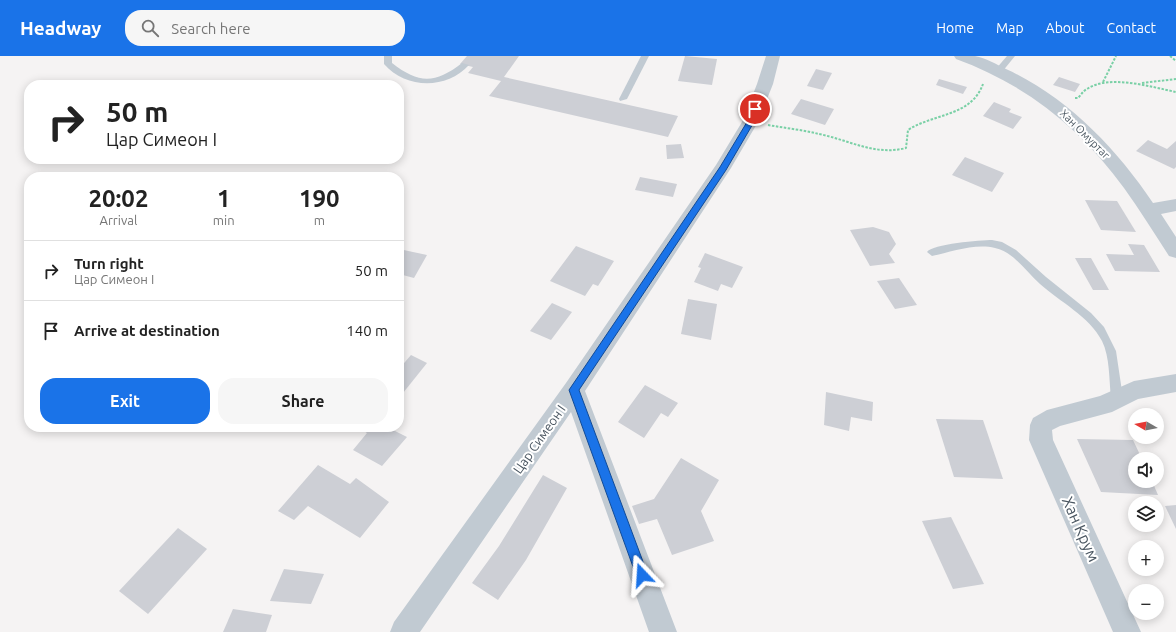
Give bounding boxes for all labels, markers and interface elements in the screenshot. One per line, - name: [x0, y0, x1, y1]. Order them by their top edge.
- search box: [125, 10, 405, 46]
- text: Headway: [20, 17, 101, 39]
- icon: search: [139, 17, 161, 39]
- text: Search here: [171, 20, 251, 37]
- text: Home: [936, 20, 974, 36]
- text: Map: [996, 20, 1024, 36]
- text: About: [1046, 20, 1085, 36]
- text: Contact: [1107, 20, 1156, 36]
- pin: [738, 92, 772, 126]
- icon: right: [40, 96, 92, 148]
- text: 50 m: [106, 96, 168, 127]
- icon: arrive: [744, 98, 766, 120]
- street label: Хан Омуртаг: [1058, 107, 1112, 161]
- text: Цар Симеон I: [106, 129, 217, 149]
- text: 20:02: [88, 185, 148, 212]
- text: 1: [217, 185, 230, 212]
- text: 190: [299, 185, 340, 212]
- text: Arrival: [99, 213, 137, 227]
- text: min: [213, 213, 235, 227]
- text: m: [314, 213, 325, 227]
- text: Turn right: [74, 255, 144, 272]
- icon: right: [40, 260, 62, 282]
- text: 50 m: [355, 262, 388, 279]
- text: Цар Симеон I: [74, 272, 154, 286]
- icon: arrive: [40, 320, 62, 342]
- text: Arrive at destination: [74, 322, 220, 339]
- text: 140 m: [346, 322, 388, 339]
- button: Exit: [40, 378, 210, 424]
- button: Share: [218, 378, 388, 424]
- street label: Цар Симеон I: [510, 402, 568, 476]
- north arrow: [1128, 408, 1164, 444]
- map controls: [1128, 408, 1164, 620]
- button: sound: [1128, 452, 1164, 488]
- street label: Хан Крум: [1059, 494, 1103, 564]
- button: layers: [1128, 496, 1164, 532]
- button: +: [1128, 540, 1164, 576]
- position arrow: [621, 554, 663, 596]
- button: −: [1128, 584, 1164, 620]

